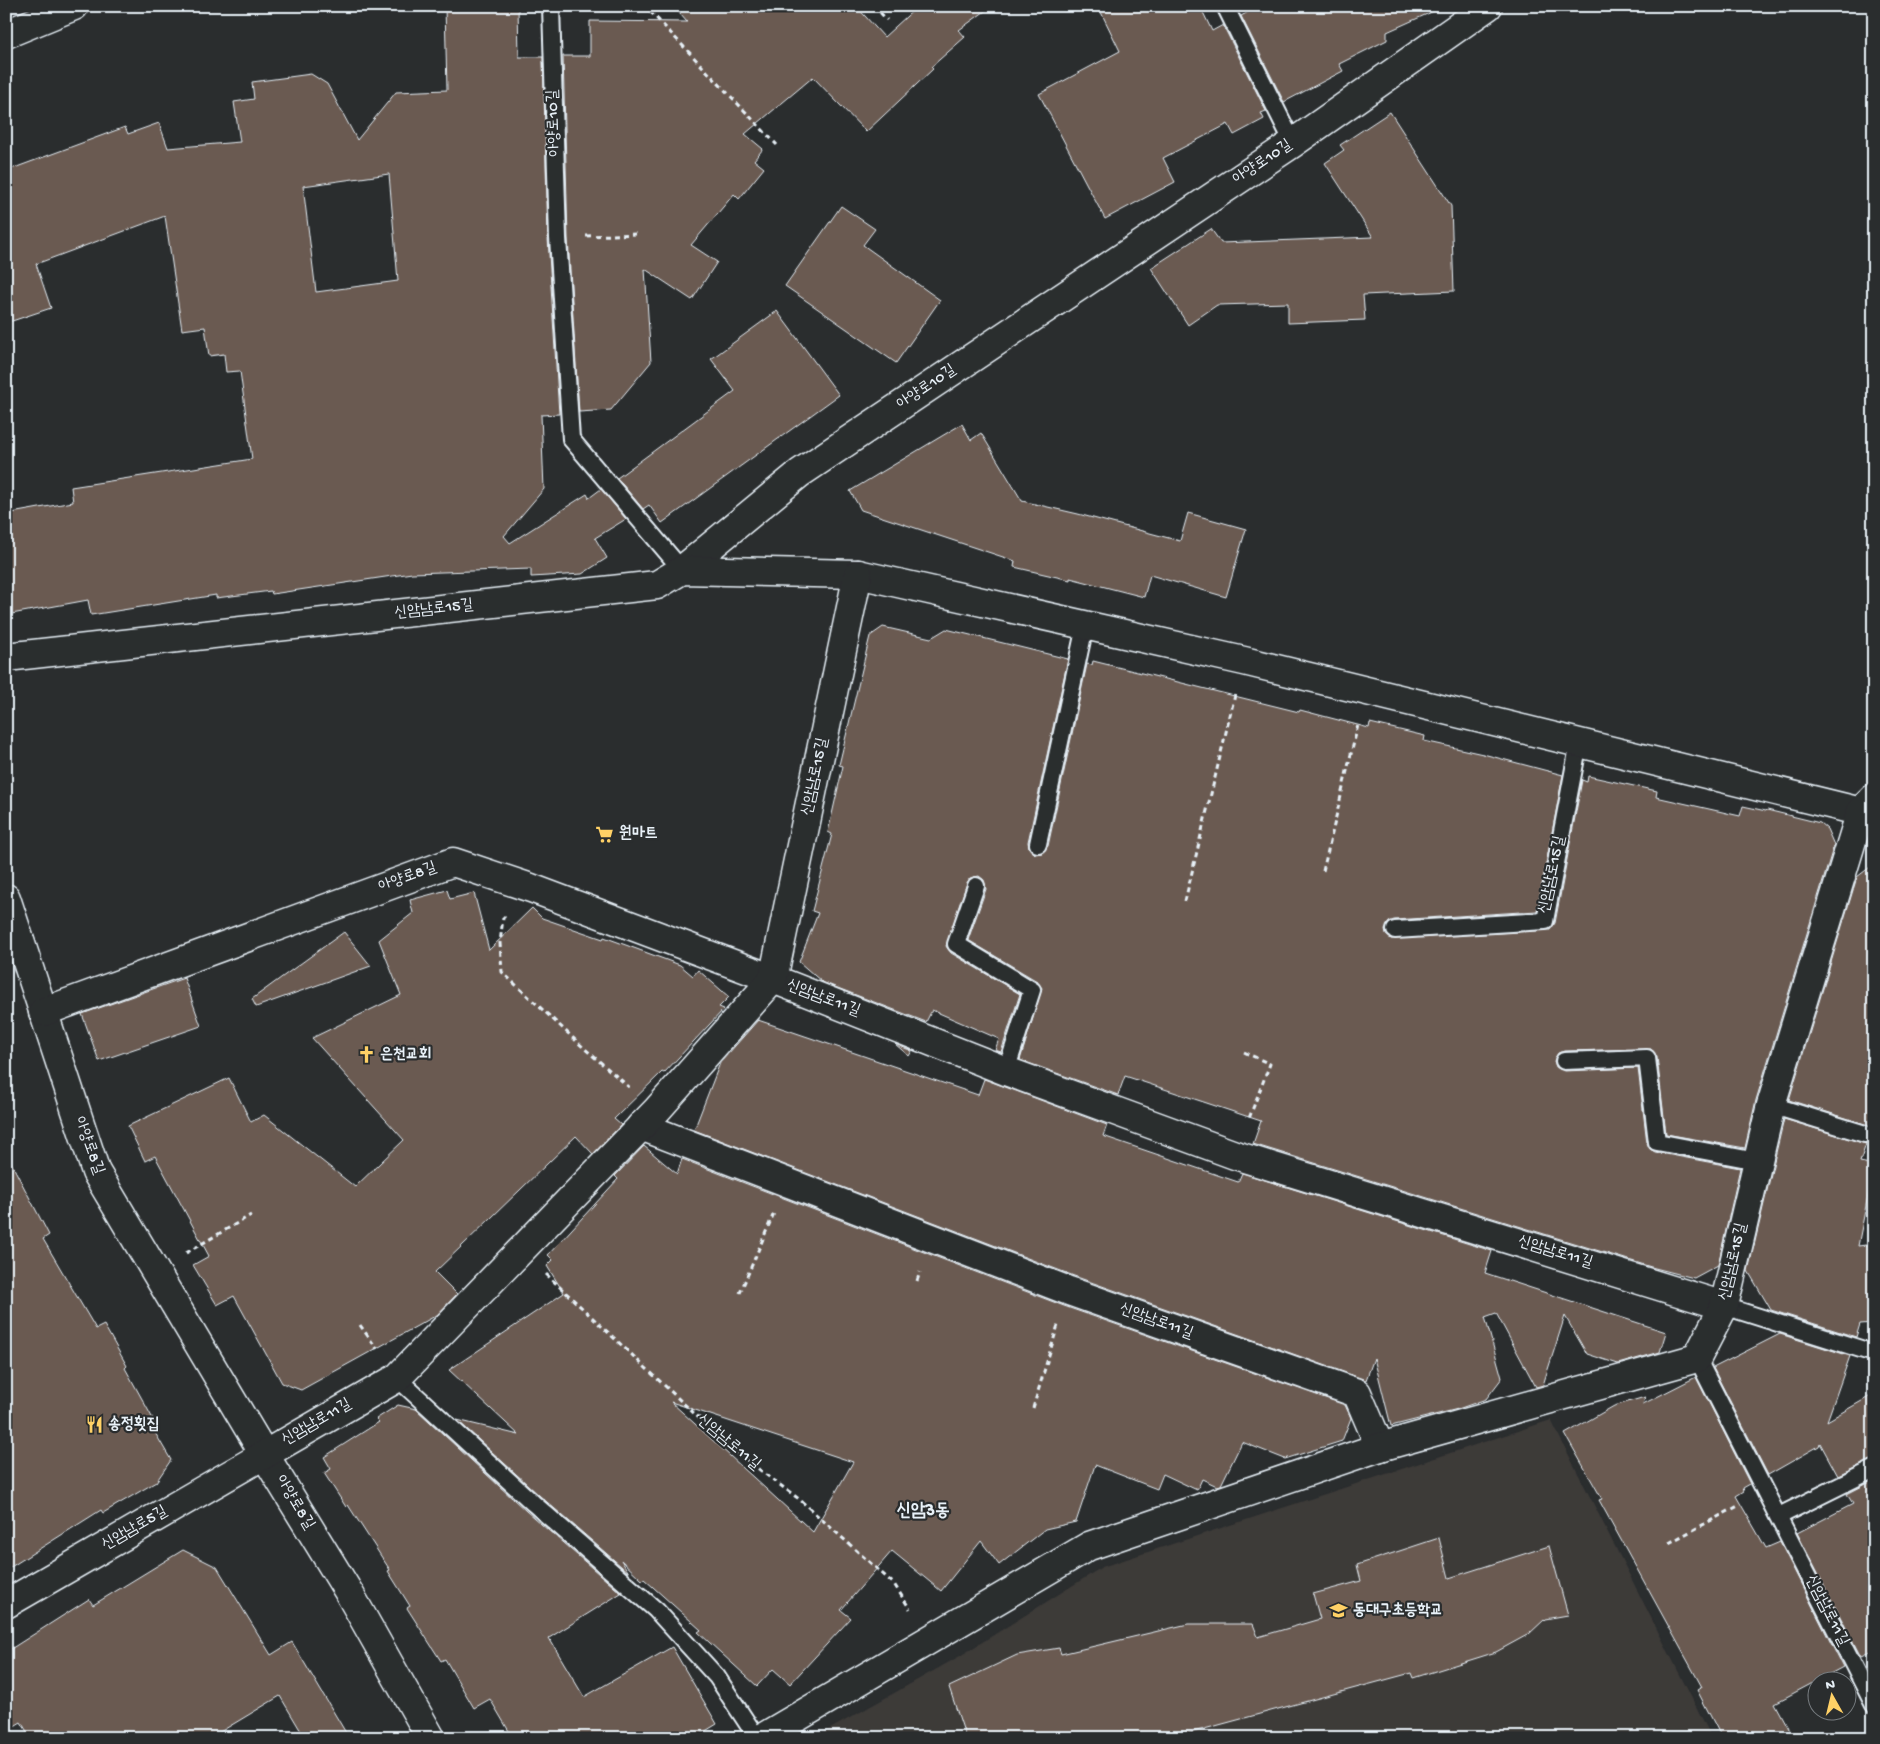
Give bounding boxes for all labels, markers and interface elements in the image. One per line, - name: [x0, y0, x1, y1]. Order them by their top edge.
- street label: 아양로10길: [544, 89, 566, 157]
- street label: 아양로10길: [1230, 136, 1296, 190]
- street label: 아양로10길: [894, 361, 960, 415]
- street label: 신암남로15길: [394, 596, 475, 624]
- street label: 신암남로15길: [798, 736, 834, 818]
- supermarket icon: 원마트: [595, 824, 615, 844]
- place label: 원마트: [619, 824, 658, 844]
- street label: 신암남로15길: [1535, 834, 1571, 916]
- street label: 아양로8길: [376, 859, 440, 897]
- street label: 신암남로11길: [784, 976, 863, 1022]
- church icon: 은천교회: [356, 1045, 376, 1065]
- place label: 은천교회: [380, 1045, 432, 1065]
- street label: 아양로8길: [69, 1114, 107, 1178]
- street label: 신암남로15길: [1716, 1221, 1752, 1303]
- street label: 신암남로11길: [1515, 1233, 1595, 1273]
- street label: 신암남로11길: [1116, 1300, 1196, 1344]
- street label: 신암남로11길: [279, 1395, 355, 1451]
- street label: 신암남로11길: [692, 1411, 764, 1475]
- restaurant icon: 송정횟집: [84, 1415, 104, 1435]
- place label: 송정횟집: [108, 1415, 160, 1435]
- street label: 아양로8길: [270, 1472, 318, 1534]
- district label: 신암3동: [897, 1501, 949, 1522]
- street label: 신암남로5길: [99, 1503, 171, 1555]
- street label: 신암남로11길: [1800, 1572, 1852, 1650]
- school or university icon: 동대구초등학교: [1329, 1601, 1349, 1621]
- place label: 동대구초등학교: [1353, 1602, 1443, 1621]
- north arrow: [1808, 1672, 1858, 1722]
- text: N: [1825, 1677, 1836, 1695]

